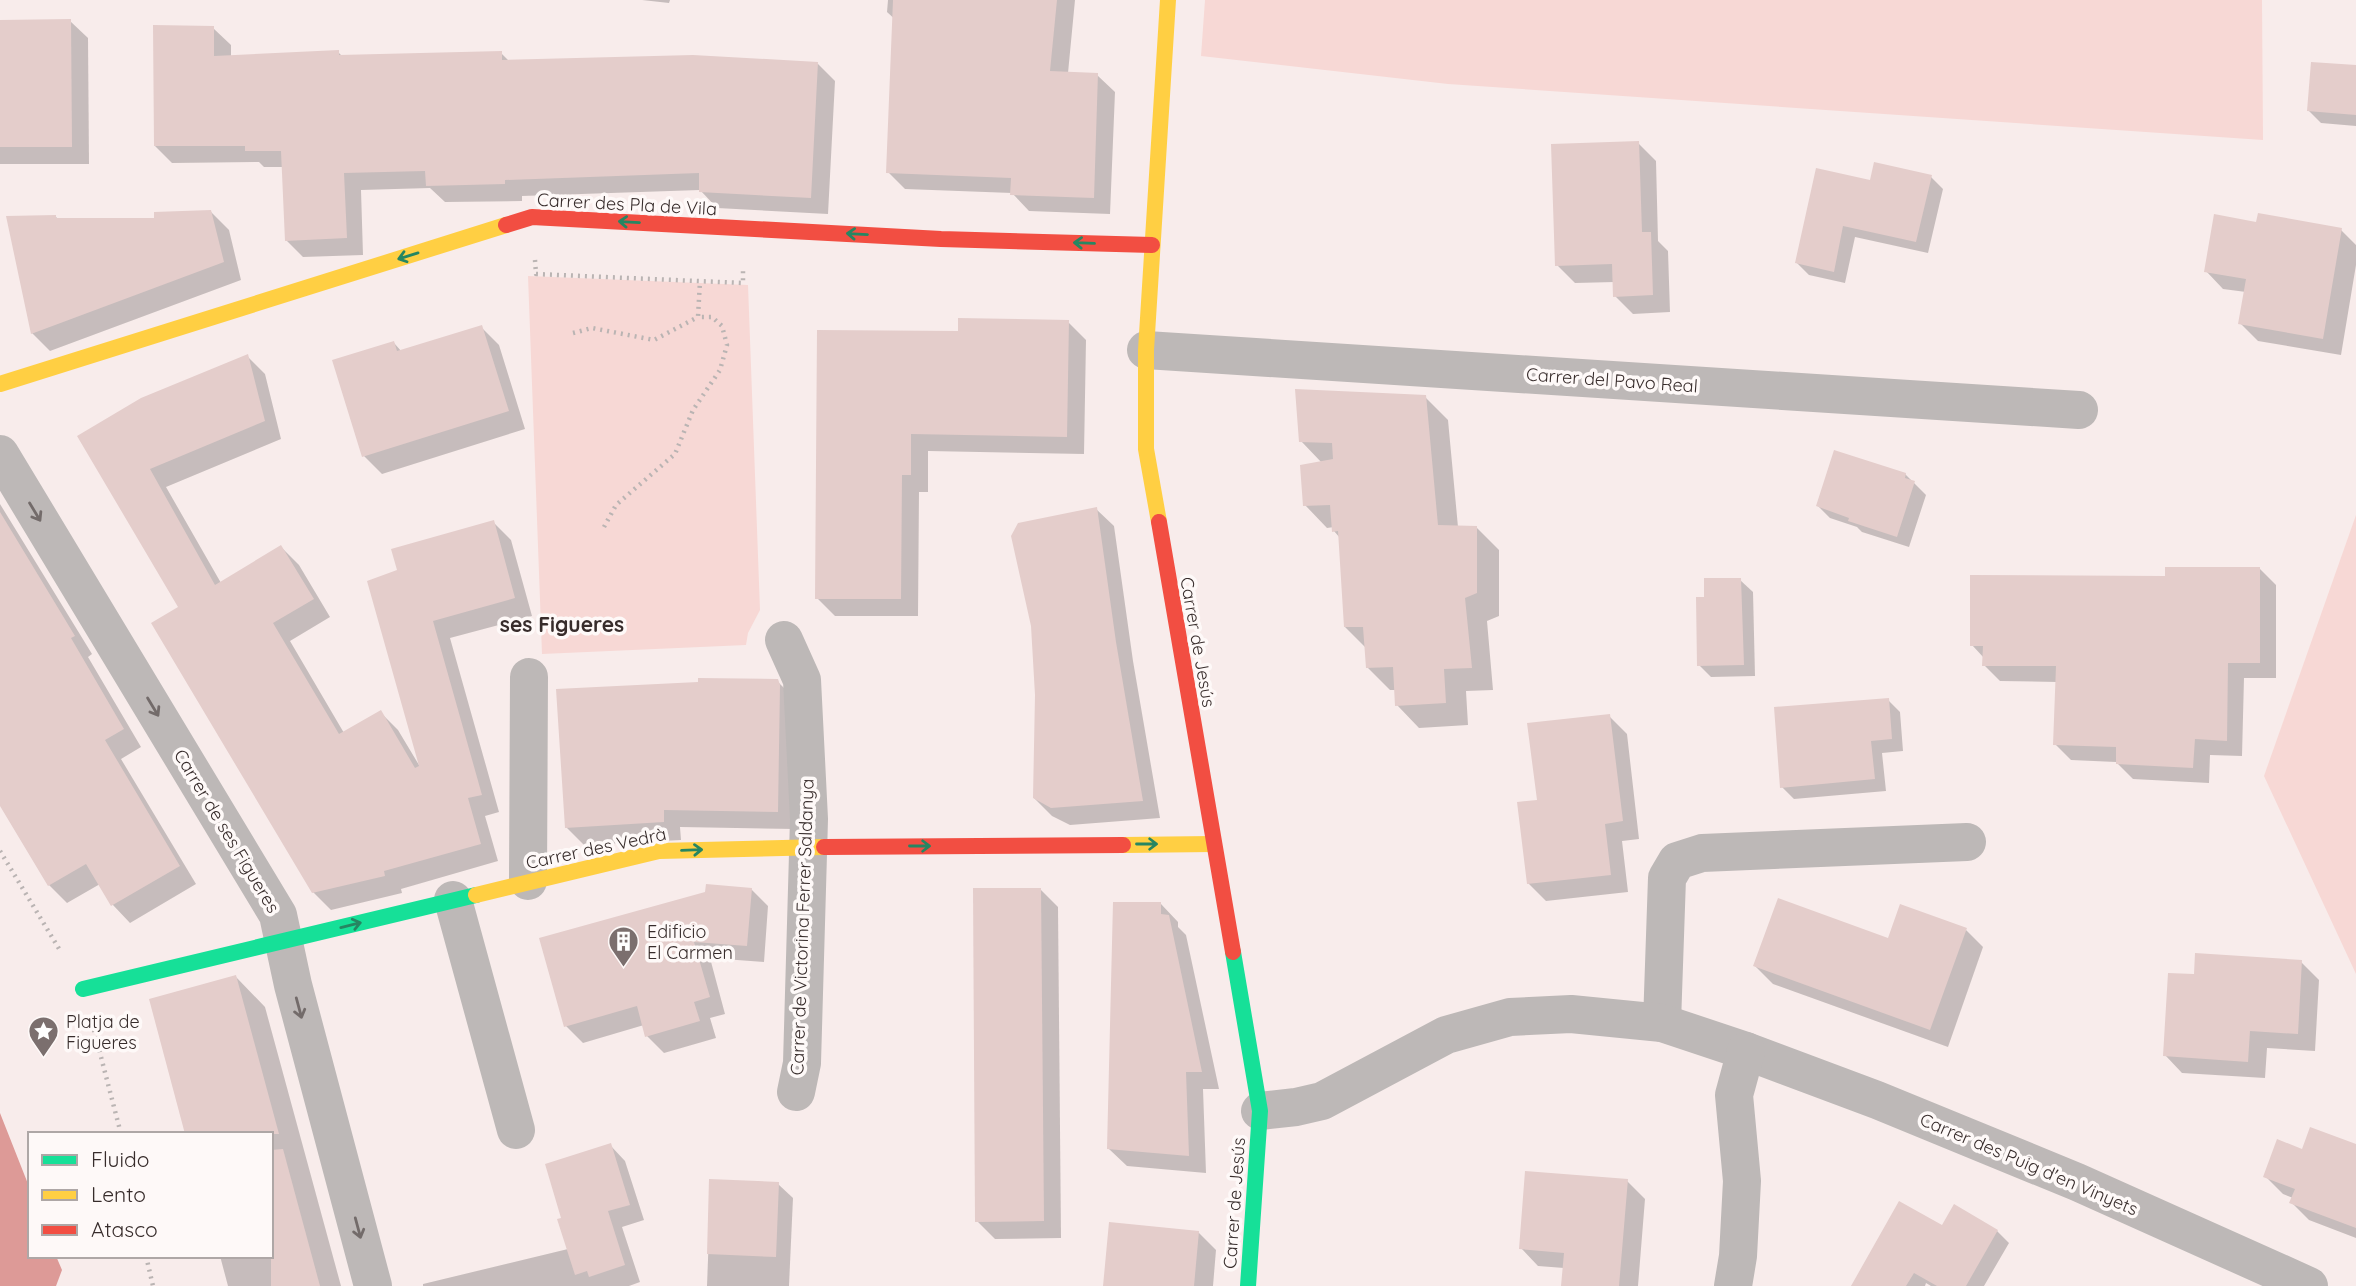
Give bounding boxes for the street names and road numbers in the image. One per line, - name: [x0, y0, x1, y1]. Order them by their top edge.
- street label: Carrer des Pla de Vila: [536, 188, 718, 220]
- street label: Carrer del Pavo Real: [1525, 363, 1699, 397]
- street label: Carrer de Jesús: [1175, 575, 1221, 709]
- street label: Carrer de ses Figueres: [169, 745, 285, 917]
- street label: Carrer de Victorina Ferrer Saldanya: [785, 778, 819, 1076]
- street label: Carrer des Vedrà: [524, 822, 668, 874]
- street label: Carrer des Puig d'en Vinyets: [1916, 1108, 2142, 1220]
- street label: Carrer de Jesús: [1218, 1136, 1250, 1270]

